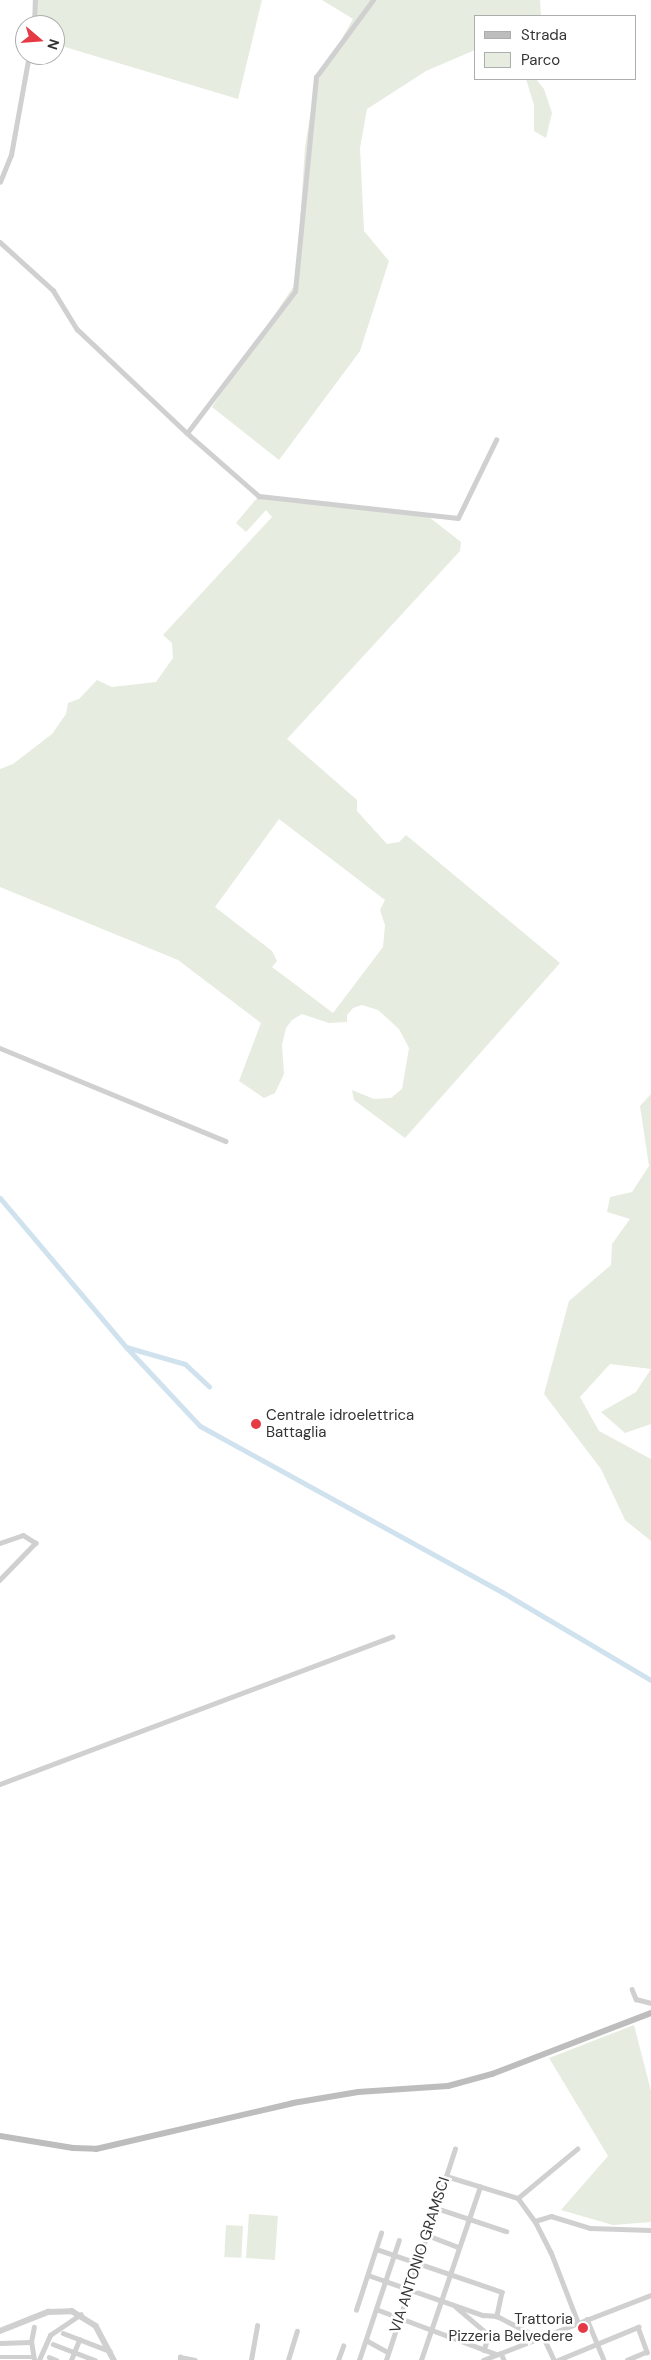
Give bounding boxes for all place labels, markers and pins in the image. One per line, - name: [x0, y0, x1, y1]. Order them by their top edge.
- place label: Centrale idroelettrica Battaglia: [266, 1406, 414, 1441]
- marker: Centrale idroelettrica Battaglia: [250, 1418, 262, 1430]
- place label: Trattoria Pizzeria Belvedere: [448, 2310, 573, 2345]
- marker: Trattoria Pizzeria Belvedere: [577, 2322, 589, 2334]

